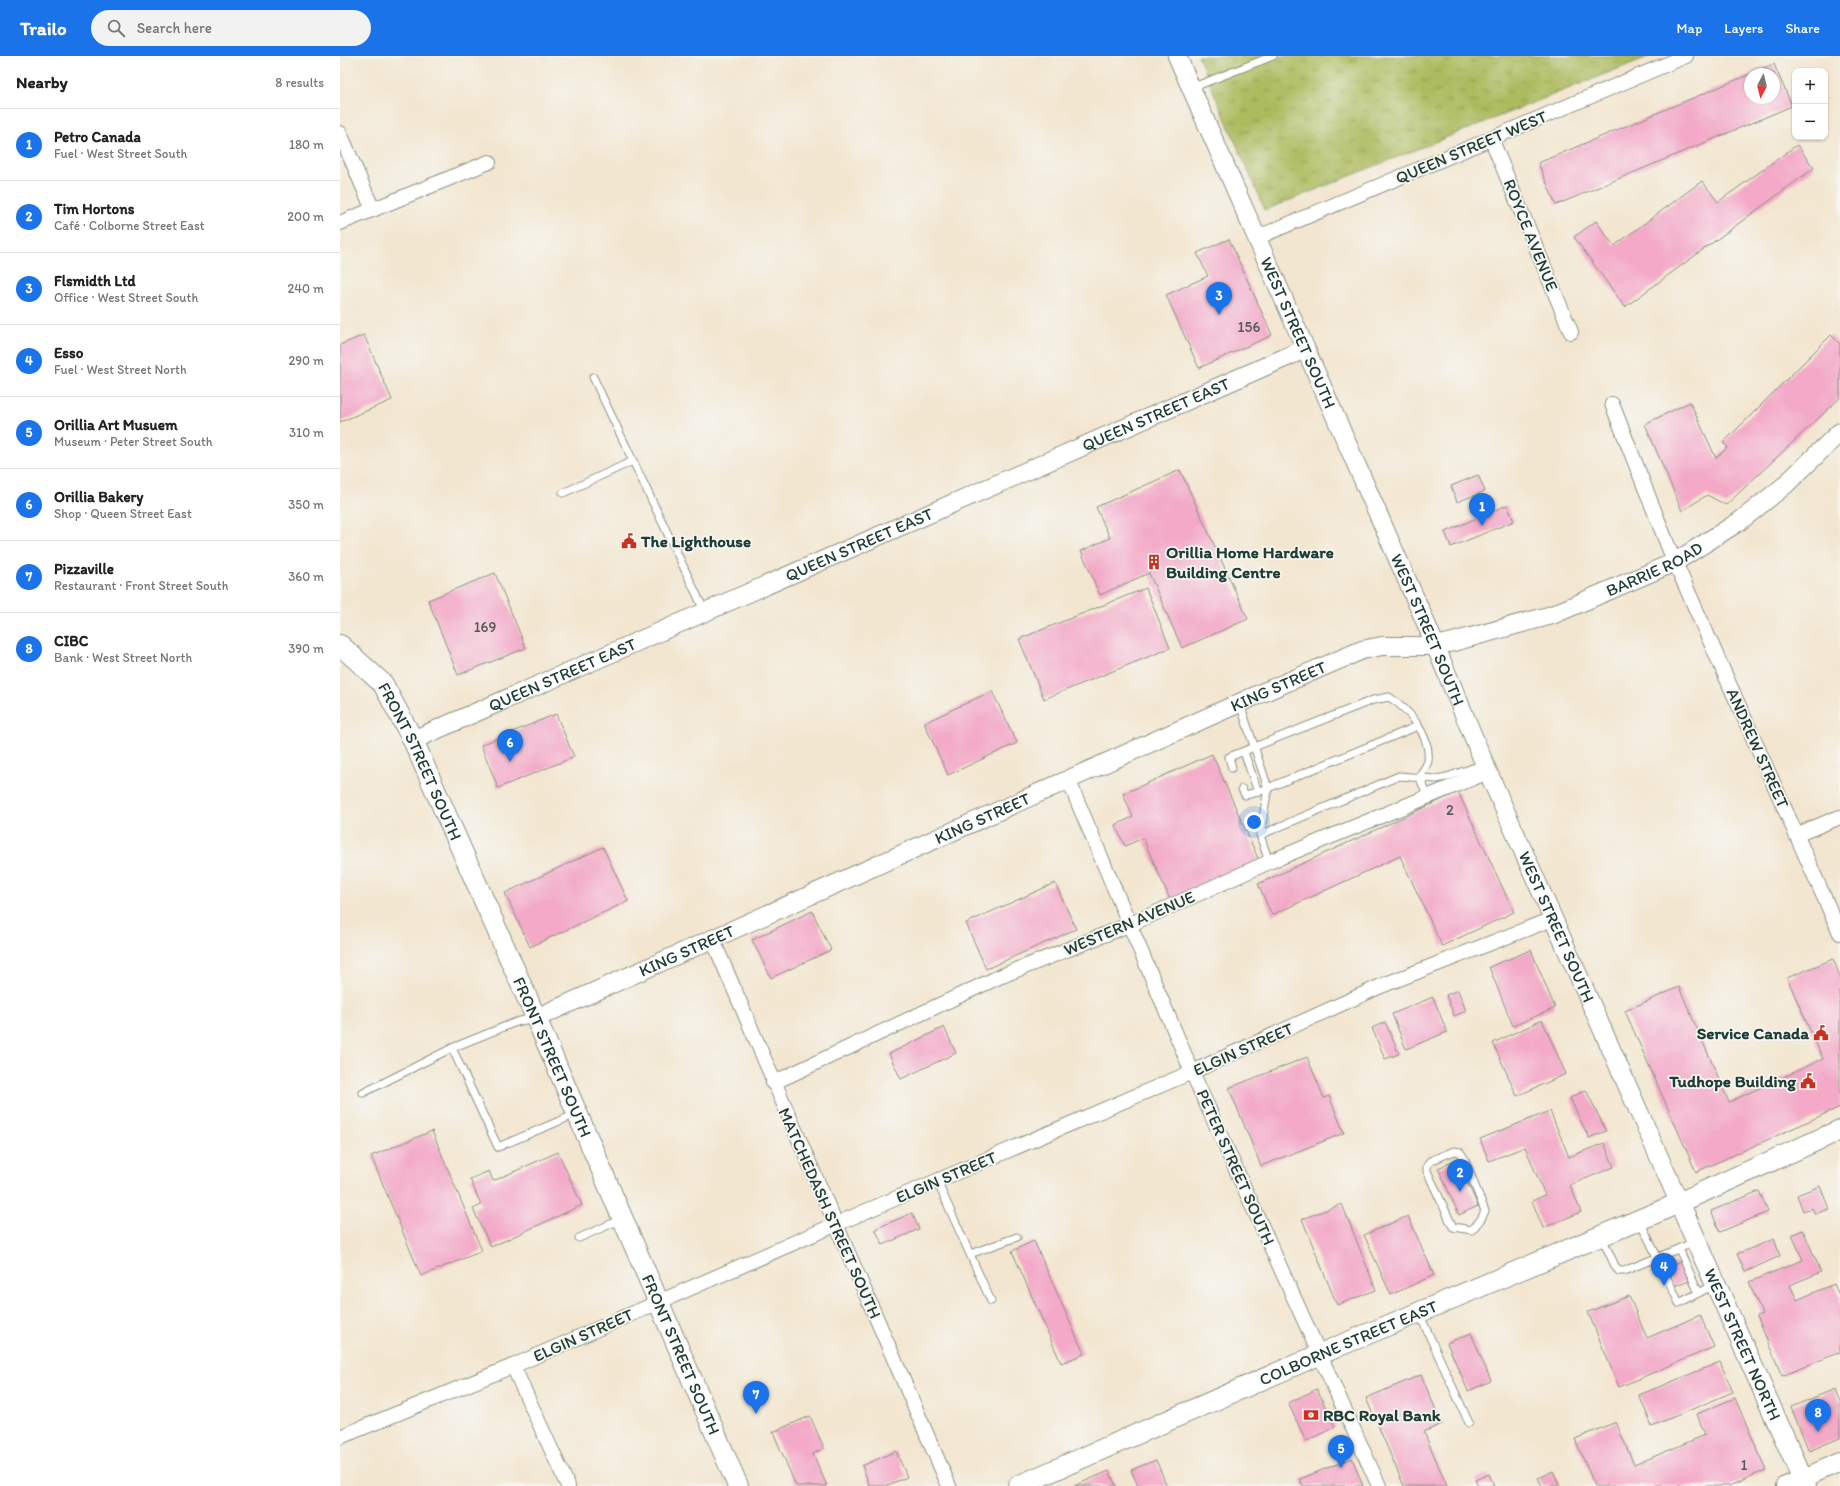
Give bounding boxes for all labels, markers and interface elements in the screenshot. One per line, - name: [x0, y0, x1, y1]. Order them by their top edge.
- search box: [91, 10, 371, 46]
- text: Trailo: [20, 17, 67, 40]
- icon: search: [105, 17, 127, 39]
- text: Search here: [137, 19, 212, 37]
- text: Map: [1677, 20, 1702, 37]
- text: Layers: [1724, 20, 1763, 37]
- text: Share: [1785, 20, 1820, 37]
- north arrow: [1744, 68, 1780, 104]
- map controls: [1792, 68, 1828, 140]
- button: +: [1792, 68, 1828, 104]
- text: Nearby: [16, 72, 68, 92]
- text: 8 results: [275, 75, 324, 90]
- button: −: [1792, 104, 1828, 140]
- street label: QUEEN STREET WEST: [1392, 106, 1550, 188]
- text: Petro Canada: [54, 128, 141, 146]
- text: 1: [26, 137, 32, 152]
- text: 180 m: [289, 137, 324, 152]
- text: Fuel · West Street South: [54, 146, 188, 161]
- street label: ROYCE AVENUE: [1499, 176, 1563, 294]
- text: Tim Hortons: [54, 200, 134, 218]
- text: 2: [26, 209, 32, 224]
- text: 200 m: [287, 209, 324, 224]
- text: Café · Colborne Street East: [54, 218, 205, 233]
- street label: WEST STREET SOUTH: [1256, 254, 1340, 411]
- text: Flsmidth Ltd: [54, 272, 136, 290]
- text: 3: [25, 281, 33, 296]
- text: 240 m: [287, 281, 324, 296]
- pin: 3: [1206, 282, 1232, 315]
- text: Office · West Street South: [54, 290, 198, 305]
- house number: 156: [1238, 318, 1260, 336]
- text: Esso: [54, 344, 83, 362]
- text: 4: [25, 353, 33, 368]
- text: 290 m: [288, 353, 324, 368]
- text: Fuel · West Street North: [54, 362, 187, 377]
- street label: QUEEN STREET EAST: [1079, 373, 1233, 456]
- text: Orillia Art Musuem: [54, 416, 178, 434]
- text: 5: [26, 425, 32, 440]
- text: 310 m: [289, 425, 324, 440]
- text: Museum · Peter Street South: [54, 434, 213, 449]
- text: Orillia Bakery: [54, 488, 143, 506]
- pin: 1: [1469, 493, 1495, 526]
- text: 6: [26, 497, 32, 512]
- text: 350 m: [288, 497, 324, 512]
- street label: QUEEN STREET EAST: [782, 503, 936, 586]
- text: Shop · Queen Street East: [54, 506, 192, 521]
- place label: The Lighthouse: [640, 531, 751, 552]
- public building icon: The Lighthouse: [620, 532, 638, 550]
- street label: BARRIE ROAD: [1603, 537, 1707, 600]
- place label: Orillia Home Hardware Building Centre: [1166, 542, 1334, 583]
- street label: WEST STREET SOUTH: [1387, 550, 1469, 708]
- building icon: Orillia Home Hardware Building Centre: [1145, 553, 1163, 571]
- text: Pizzaville: [54, 560, 114, 578]
- text: 7: [26, 569, 32, 584]
- text: 360 m: [288, 569, 324, 584]
- text: Restaurant · Front Street South: [54, 578, 228, 593]
- house number: 169: [474, 618, 497, 636]
- text: CIBC: [54, 632, 88, 650]
- street label: QUEEN STREET EAST: [485, 633, 640, 716]
- text: 8: [25, 641, 33, 656]
- text: 390 m: [288, 641, 324, 656]
- text: Bank · West Street North: [54, 650, 192, 665]
- street label: KING STREET: [1227, 656, 1329, 716]
- street label: FRONT STREET SOUTH: [374, 679, 466, 843]
- street label: ANDREW STREET: [1723, 685, 1794, 811]
- pin: 6: [497, 729, 523, 762]
- street label: KING STREET: [932, 788, 1033, 848]
- house number: 2: [1446, 801, 1454, 819]
- your location: [1244, 812, 1264, 832]
- street label: WEST STREET SOUTH: [1514, 848, 1599, 1005]
- street label: WESTERN AVENUE: [1060, 886, 1198, 960]
- street label: KING STREET: [636, 920, 738, 981]
- street label: FRONT STREET SOUTH: [509, 974, 596, 1140]
- street label: ELGIN STREET: [1190, 1018, 1297, 1080]
- place label: Service Canada: [1697, 1023, 1809, 1043]
- public building icon: Service Canada: [1812, 1024, 1830, 1042]
- place label: Tudhope Building: [1668, 1071, 1796, 1092]
- public building icon: Tudhope Building: [1799, 1072, 1817, 1090]
- street label: PETER STREET SOUTH: [1193, 1086, 1279, 1248]
- street label: MATCHEDASH STREET SOUTH: [774, 1104, 886, 1322]
- street label: ELGIN STREET: [893, 1147, 1000, 1207]
- pin: 2: [1447, 1159, 1473, 1192]
- pin: 4: [1651, 1253, 1677, 1286]
- street label: WEST STREET NORTH: [1700, 1265, 1785, 1423]
- street label: FRONT STREET SOUTH: [638, 1271, 725, 1438]
- street label: COLBORNE STREET EAST: [1256, 1296, 1441, 1390]
- street label: ELGIN STREET: [530, 1304, 637, 1366]
- pin: 7: [743, 1381, 769, 1414]
- pin: 8: [1805, 1399, 1831, 1432]
- place label: RBC Royal Bank: [1323, 1405, 1441, 1426]
- bank icon: RBC Royal Bank: [1302, 1406, 1320, 1424]
- pin: 5: [1328, 1435, 1354, 1468]
- house number: 1: [1741, 1456, 1748, 1474]

